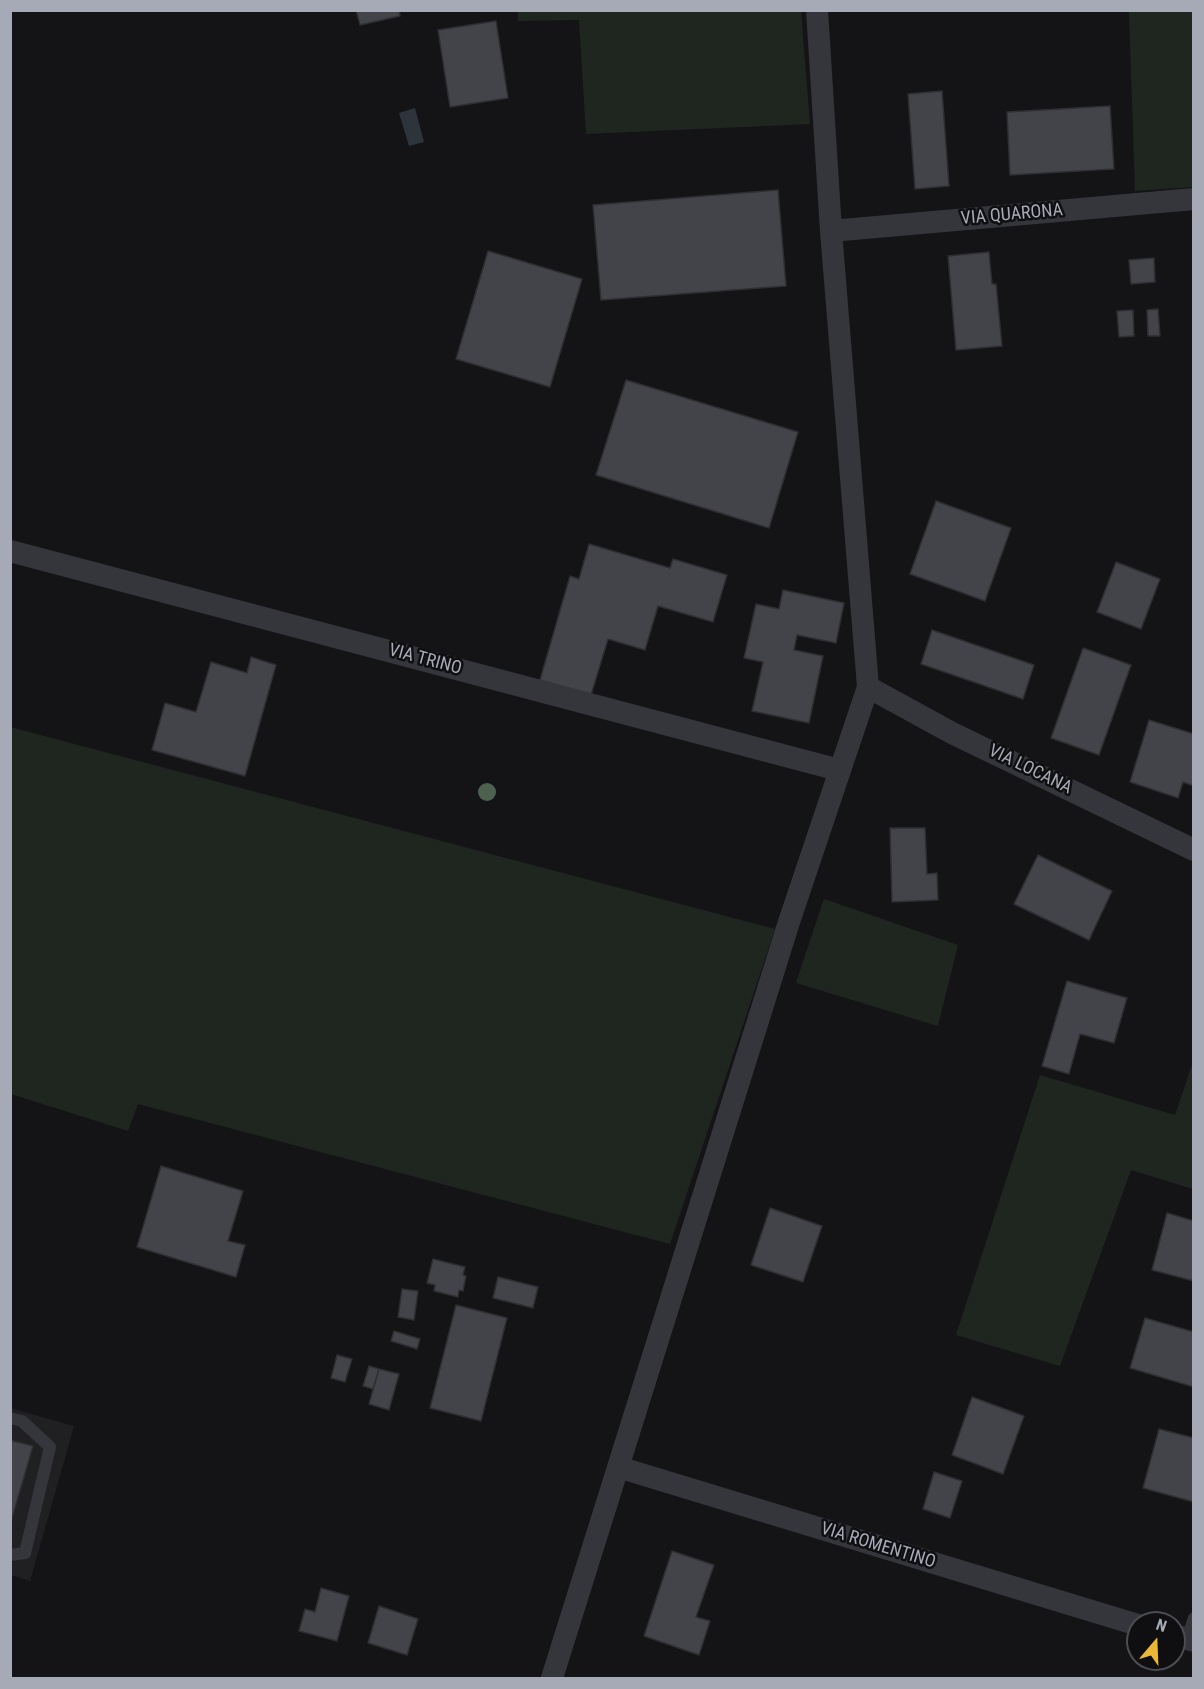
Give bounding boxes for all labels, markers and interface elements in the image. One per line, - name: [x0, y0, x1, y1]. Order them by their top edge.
- street label: VIA QUARONA: [960, 200, 1064, 230]
- street label: VIA TRINO: [386, 640, 464, 680]
- street label: VIA LOCANA: [985, 740, 1075, 800]
- street label: VIA ROMENTINO: [818, 1518, 938, 1574]
- north arrow: [1126, 1611, 1186, 1671]
- text: N: [1154, 1615, 1169, 1636]

